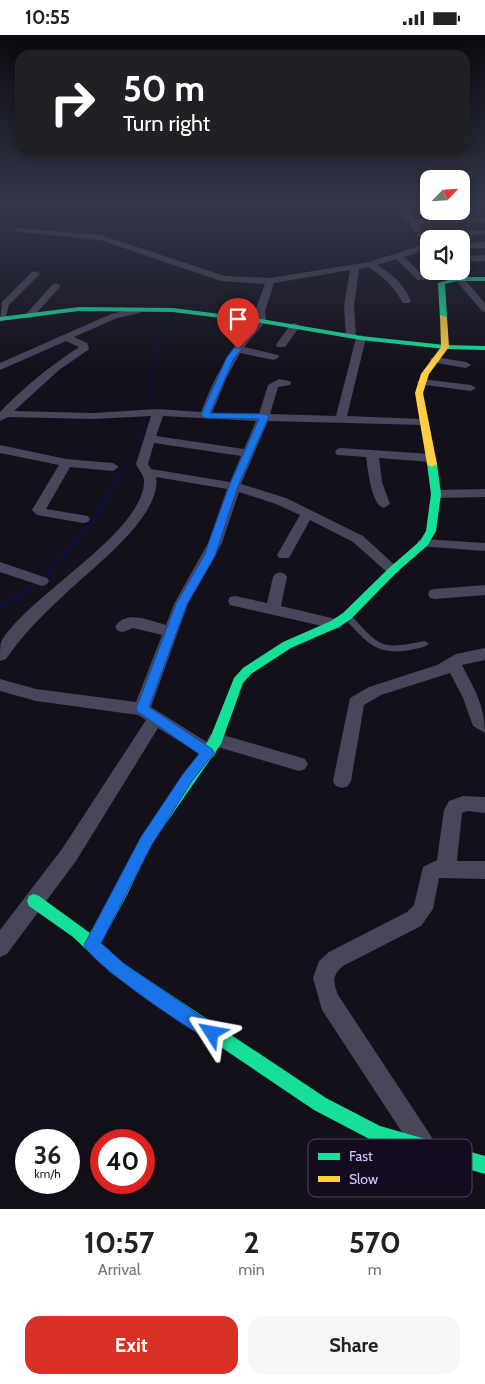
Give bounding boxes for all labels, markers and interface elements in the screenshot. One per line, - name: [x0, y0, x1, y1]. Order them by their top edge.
- text: 10:55: [25, 6, 70, 29]
- text: 50 m: [123, 67, 205, 110]
- icon: right: [40, 70, 105, 135]
- text: Turn right: [123, 110, 210, 137]
- north arrow: [420, 170, 470, 220]
- map controls: [420, 170, 470, 280]
- button: sound: [420, 230, 470, 280]
- pin: [217, 298, 259, 349]
- icon: arrive: [224, 305, 252, 333]
- position arrow: [185, 1006, 237, 1058]
- speed limit sign: 40: [90, 1129, 155, 1194]
- legend: [308, 1139, 472, 1197]
- text: 36: [34, 1140, 61, 1170]
- text: Fast: [349, 1147, 373, 1165]
- text: km/h: [34, 1166, 61, 1181]
- text: Slow: [349, 1170, 378, 1188]
- text: 10:57: [84, 1224, 154, 1261]
- text: 2: [244, 1224, 259, 1261]
- text: 570: [349, 1224, 401, 1261]
- text: Arrival: [98, 1260, 140, 1279]
- text: min: [238, 1260, 265, 1279]
- text: m: [368, 1260, 382, 1279]
- button: Exit: [25, 1316, 238, 1374]
- button: Share: [248, 1316, 460, 1374]

